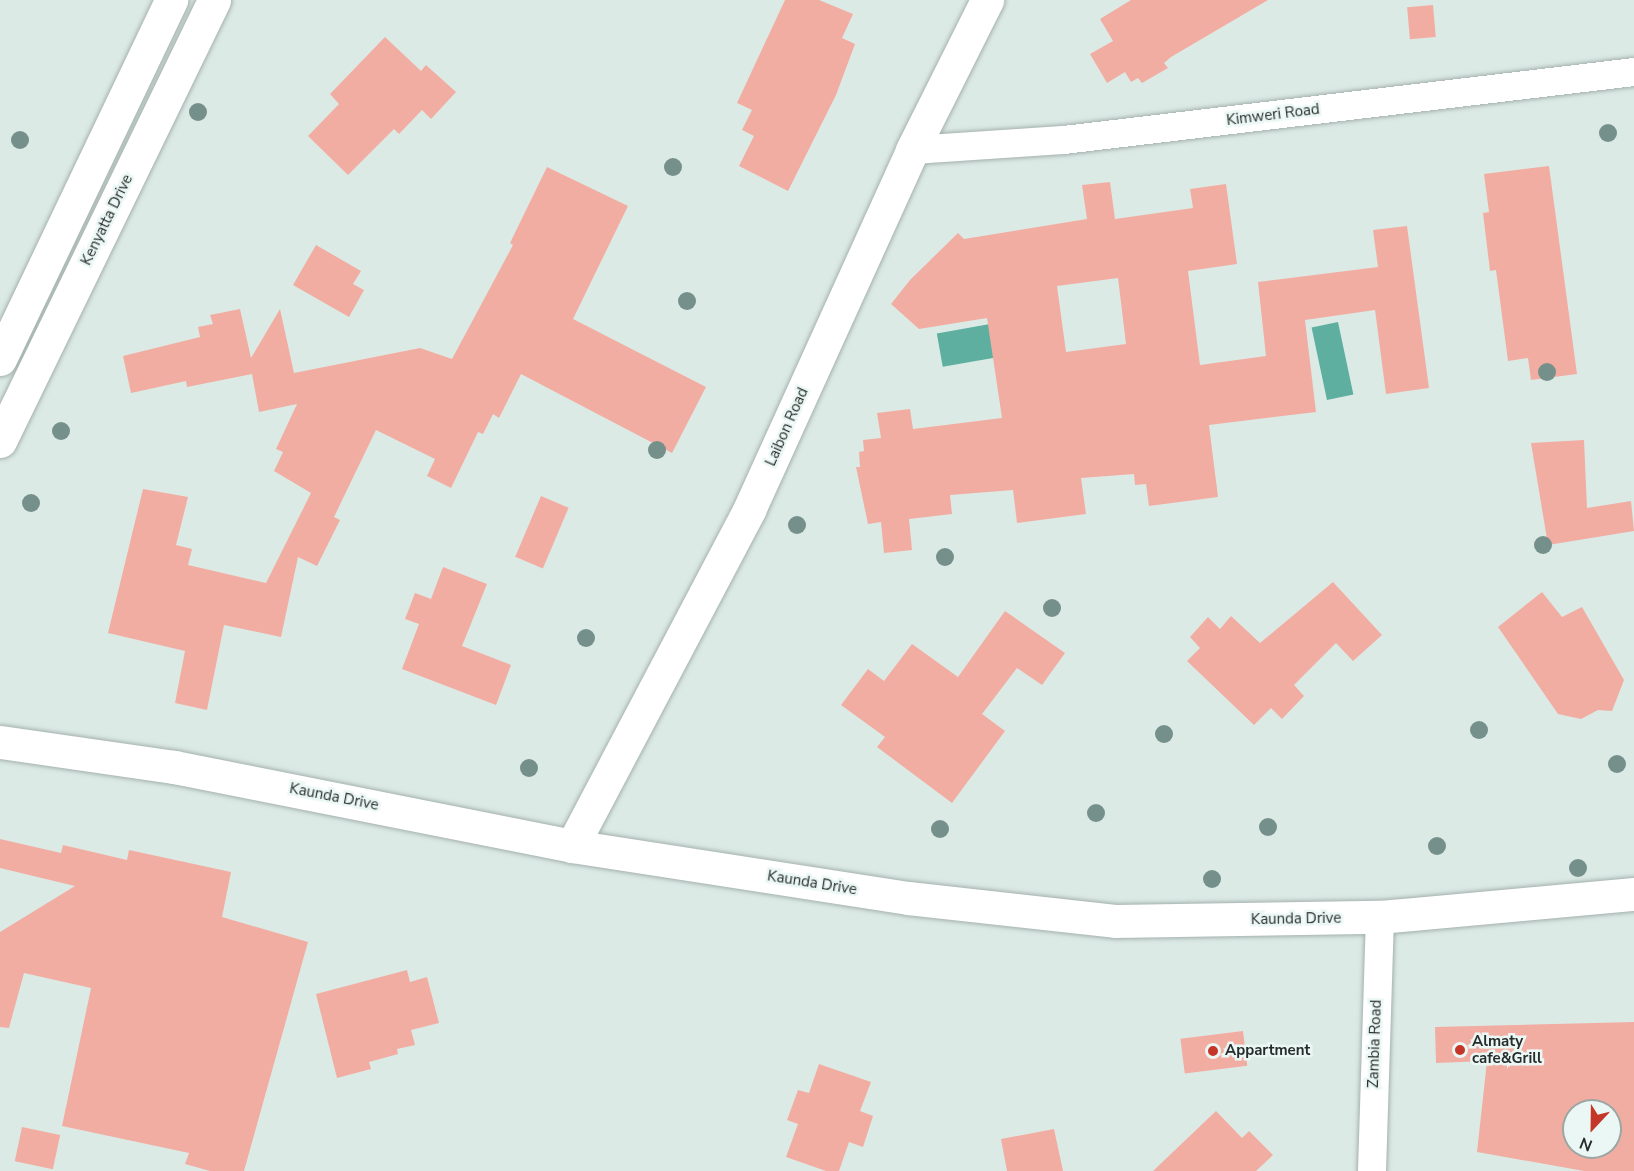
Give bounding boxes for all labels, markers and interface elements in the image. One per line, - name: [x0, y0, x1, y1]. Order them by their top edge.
- street label: Kimweri Road: [1225, 100, 1321, 130]
- street label: Kenyatta Drive: [77, 172, 137, 268]
- street label: Laibon Road: [762, 385, 812, 469]
- street label: Kaunda Drive: [288, 780, 380, 814]
- street label: Kaunda Drive: [766, 867, 858, 899]
- street label: Kaunda Drive: [1251, 909, 1341, 929]
- street label: Zambia Road: [1364, 1000, 1386, 1088]
- place label: Almaty cafe&Grill: [1472, 1032, 1542, 1067]
- place label: Appartment: [1225, 1042, 1310, 1060]
- marker: Almaty cafe&Grill: [1453, 1043, 1467, 1057]
- marker: Appartment: [1206, 1044, 1220, 1058]
- north arrow: [1562, 1099, 1622, 1159]
- text: N: [1576, 1131, 1596, 1156]

